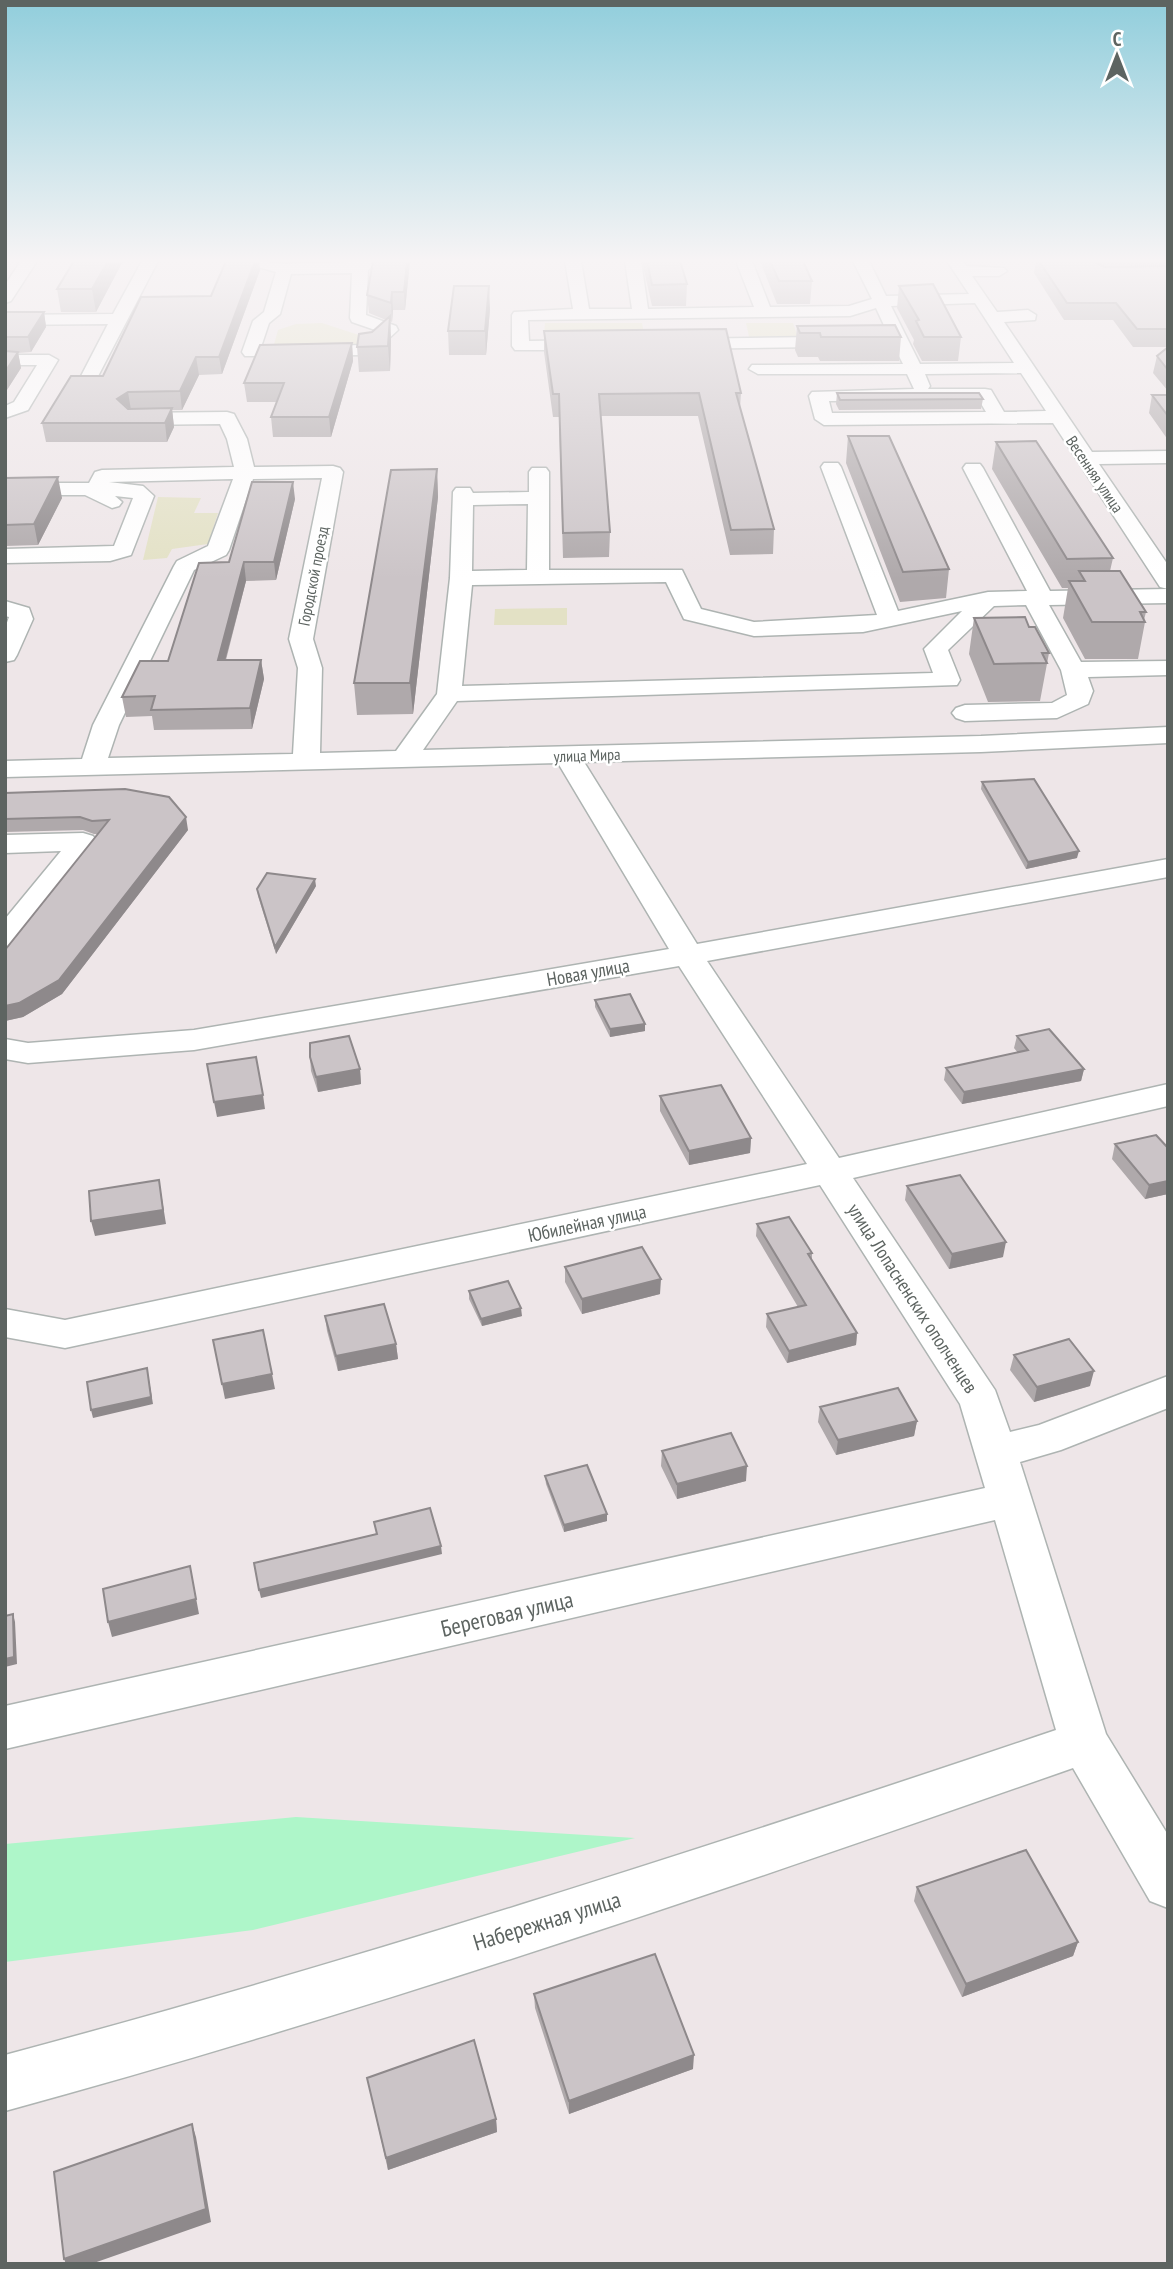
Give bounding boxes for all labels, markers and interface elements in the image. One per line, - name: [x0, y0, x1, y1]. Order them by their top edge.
- north arrow: [1082, 21, 1152, 91]
- text: С: [1113, 27, 1122, 51]
- street label: Весенняя улица: [1062, 432, 1128, 516]
- street label: Городской проезд: [294, 524, 332, 628]
- street label: улица Мира: [553, 744, 621, 766]
- street label: Новая улица: [545, 953, 631, 991]
- street label: Юбилейная улица: [526, 1199, 648, 1247]
- street label: улица Лопасненских ополченцев: [843, 1199, 983, 1397]
- street label: Береговая улица: [438, 1584, 576, 1643]
- street label: Набережная улица: [470, 1884, 624, 1957]

